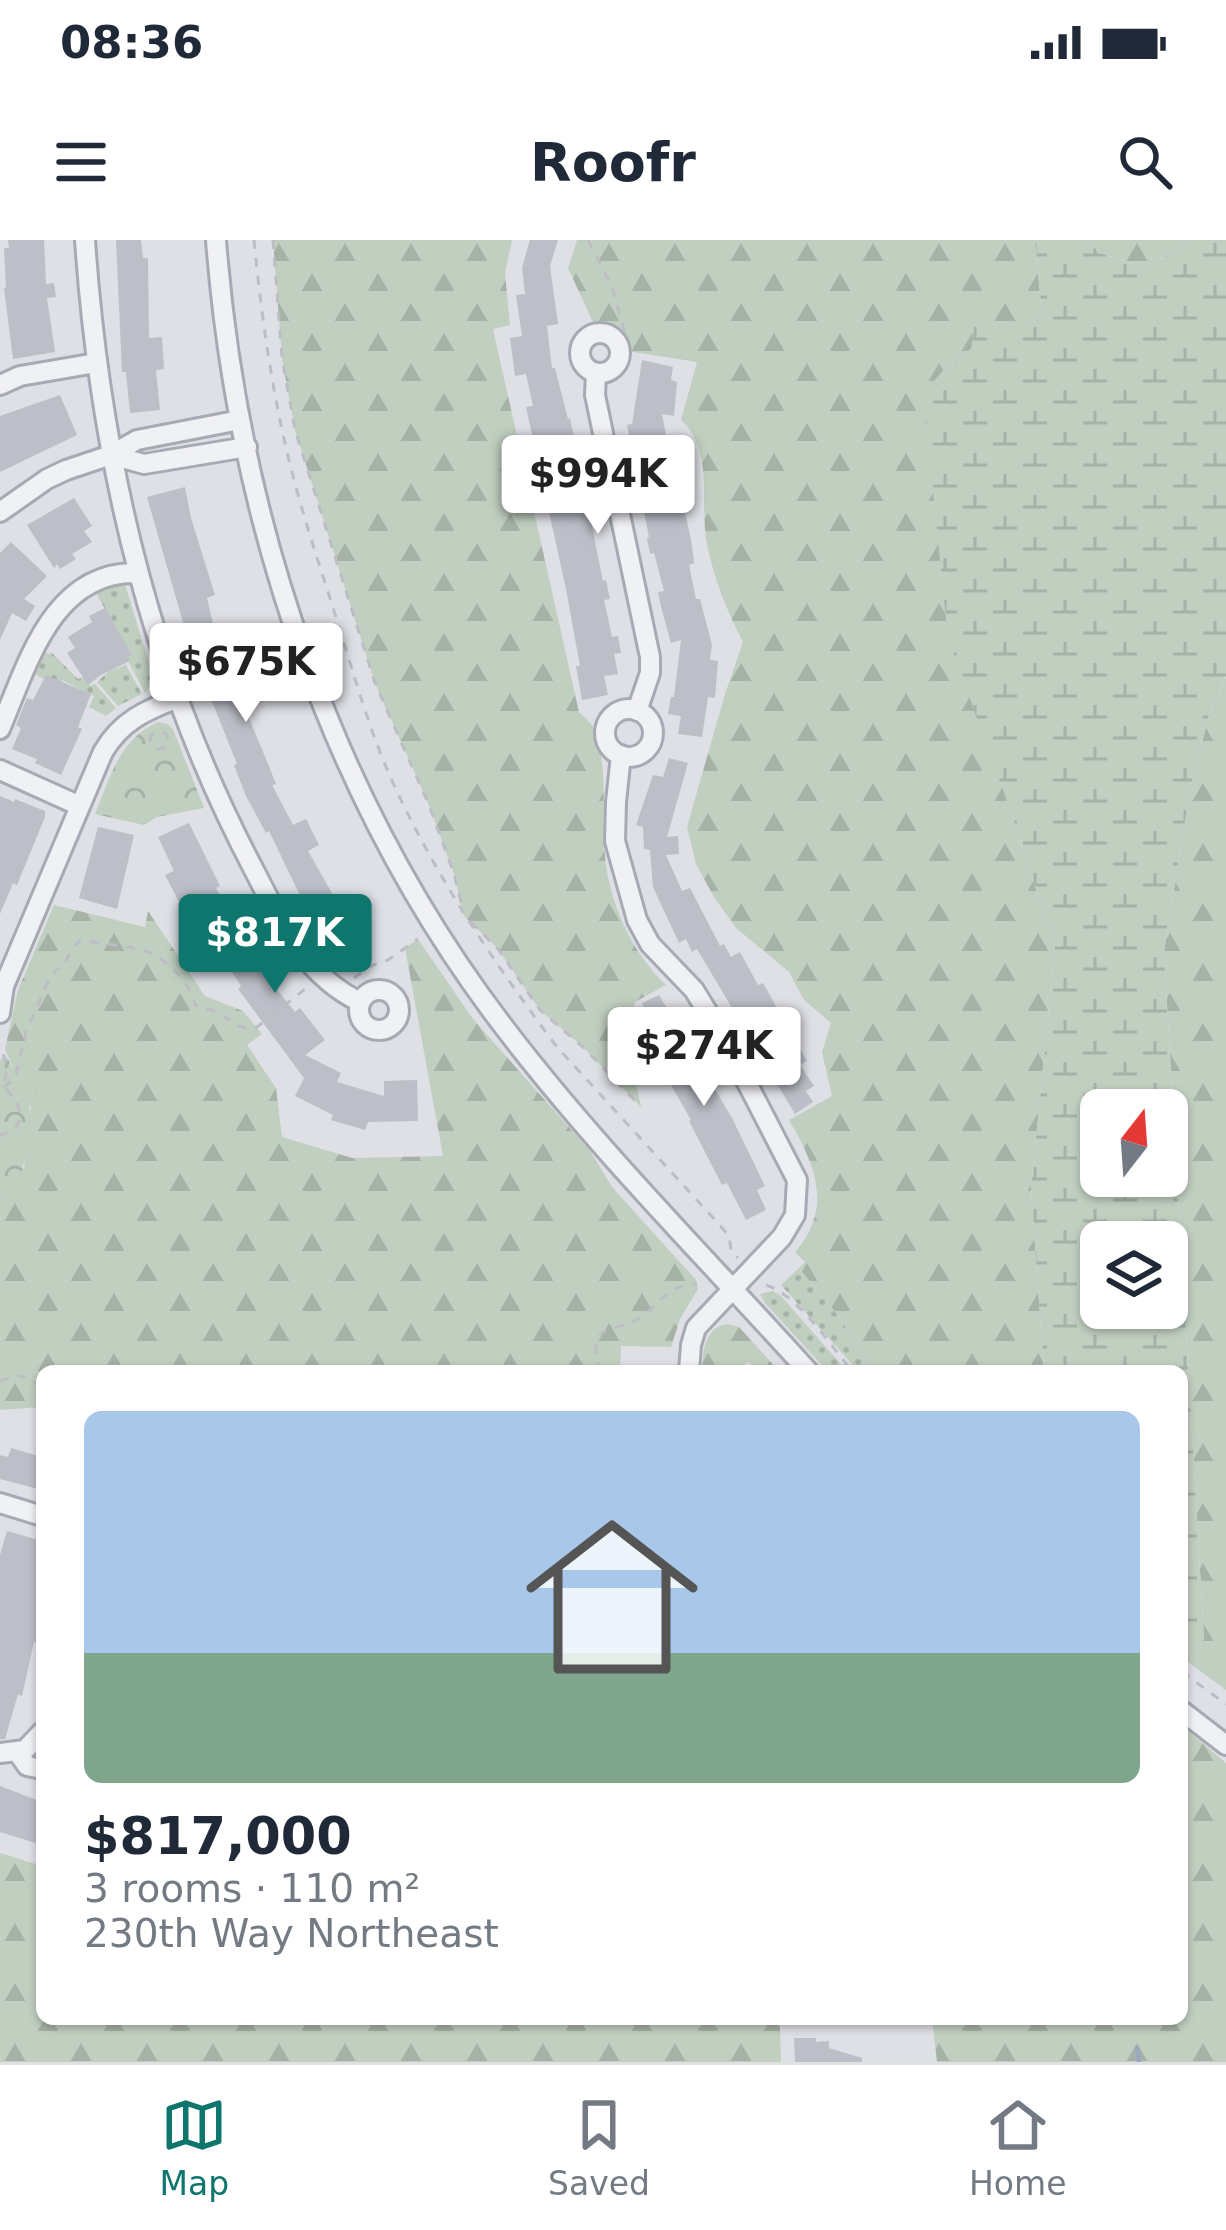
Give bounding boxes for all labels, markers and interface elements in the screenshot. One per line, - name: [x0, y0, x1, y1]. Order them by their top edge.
- text: 08:36: [60, 16, 203, 69]
- icon: menu: [48, 129, 114, 195]
- icon: search: [1112, 129, 1178, 195]
- text: Roofr: [530, 131, 696, 194]
- pin: $994K: [514, 435, 682, 537]
- text: $994K: [529, 451, 667, 496]
- pin: $675K: [162, 623, 330, 725]
- text: $675K: [177, 639, 315, 684]
- pin: $817K: [191, 894, 359, 996]
- text: $817K: [206, 910, 344, 955]
- pin: $274K: [620, 1007, 788, 1109]
- text: $274K: [635, 1023, 773, 1068]
- north arrow: [1080, 1089, 1188, 1197]
- map controls: [1080, 1089, 1188, 1329]
- button: layers: [1080, 1221, 1188, 1329]
- icon: home: [504, 1489, 720, 1705]
- text: $817,000: [84, 1807, 352, 1866]
- text: 3 rooms · 110 m²: [84, 1866, 420, 1911]
- text: 230th Way Northeast: [84, 1911, 499, 1956]
- tab: Map: [159, 2092, 229, 2203]
- tab: Saved: [548, 2092, 650, 2203]
- tab: Home: [969, 2092, 1066, 2203]

